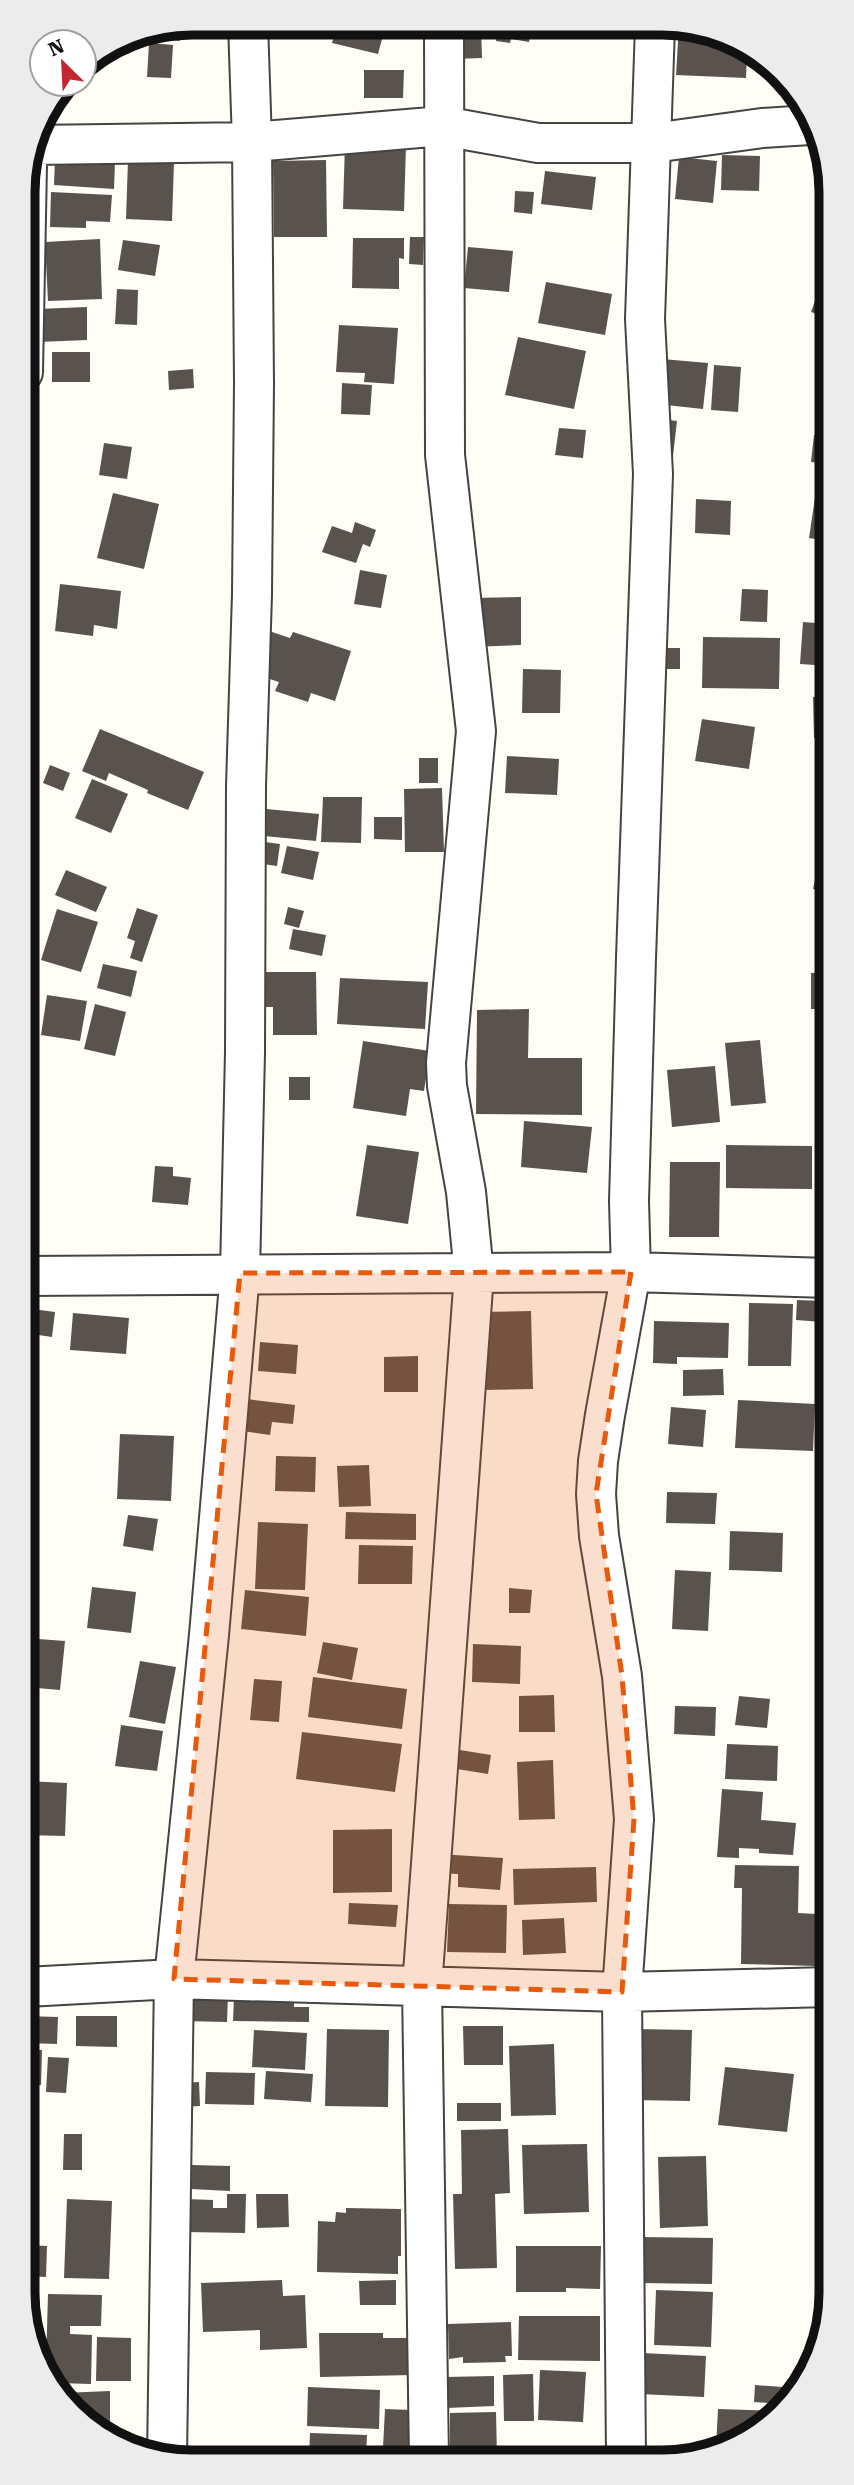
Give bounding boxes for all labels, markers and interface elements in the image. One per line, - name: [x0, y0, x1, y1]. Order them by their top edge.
- north arrow: [28, 28, 98, 98]
- text: N: [45, 34, 68, 61]

